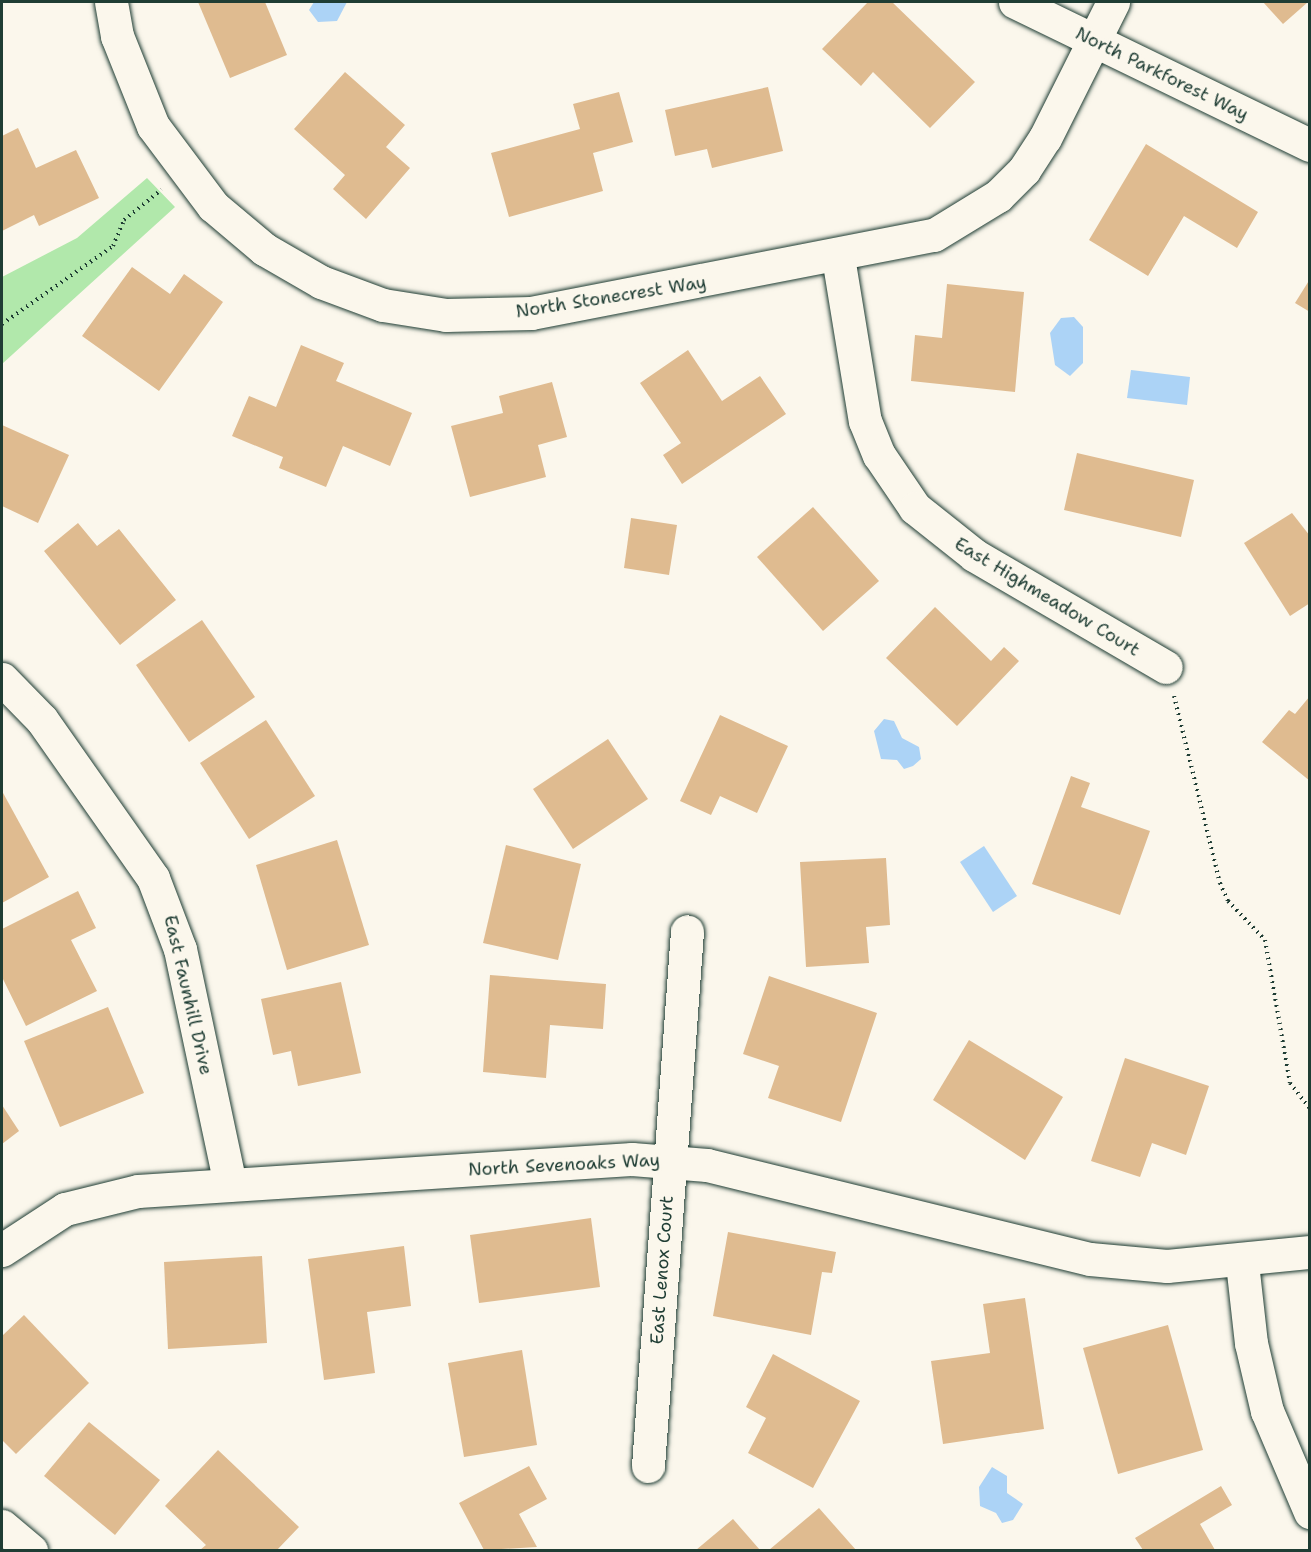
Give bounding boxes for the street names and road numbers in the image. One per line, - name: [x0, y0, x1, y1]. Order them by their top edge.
- street label: North Parkforest Way: [1072, 23, 1252, 125]
- street label: North Stonecrest Way: [514, 271, 708, 323]
- street label: East Highmeadow Court: [950, 533, 1144, 661]
- street label: East Faunhill Drive: [159, 913, 217, 1077]
- street label: North Sevenoaks Way: [468, 1149, 660, 1181]
- street label: East Lenox Court: [646, 1195, 678, 1345]

